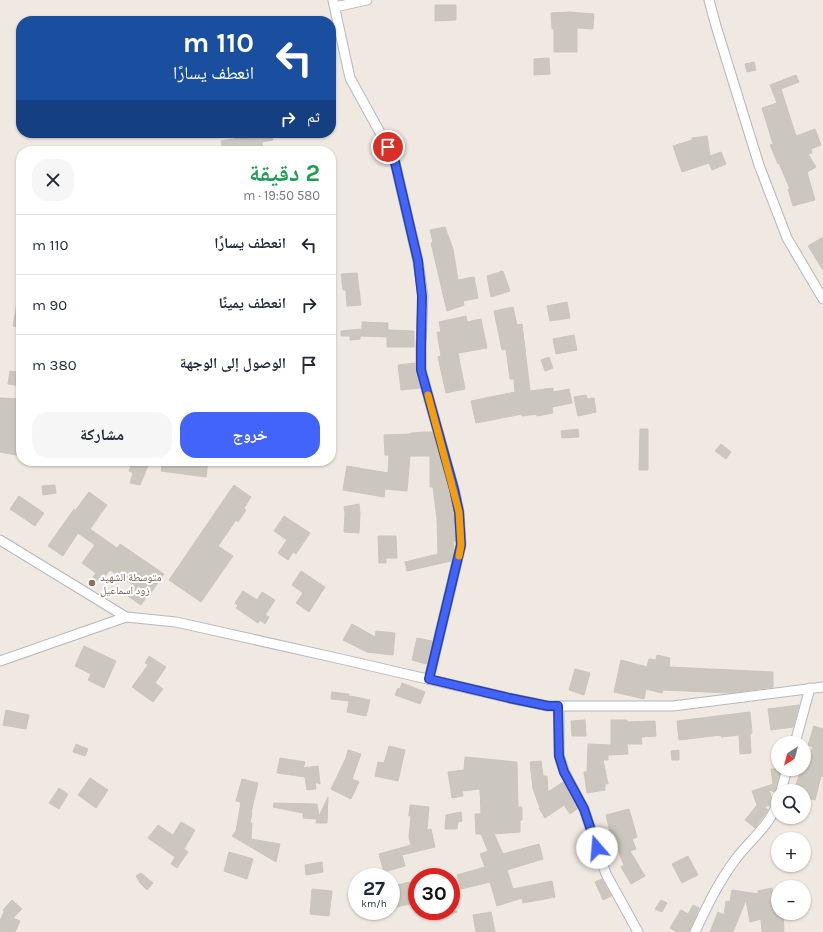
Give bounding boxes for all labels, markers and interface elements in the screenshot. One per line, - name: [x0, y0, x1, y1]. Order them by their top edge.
- text: 110 m: [183, 26, 254, 59]
- icon: left: [268, 32, 320, 84]
- text: انعطف يسارًا: [173, 62, 254, 84]
- icon: right: [277, 108, 299, 130]
- text: ثم: [307, 108, 320, 126]
- pin: [371, 130, 405, 164]
- icon: arrive: [377, 136, 399, 158]
- button: close: [32, 159, 74, 201]
- text: 2 دقيقة: [249, 159, 320, 187]
- text: 580 m · 19:50: [243, 188, 320, 203]
- text: انعطف يسارًا: [214, 234, 286, 252]
- icon: left: [298, 234, 320, 256]
- text: 110 m: [32, 236, 68, 254]
- text: انعطف يمينًا: [219, 294, 286, 312]
- icon: right: [298, 294, 320, 316]
- text: 90 m: [32, 296, 67, 314]
- text: الوصول إلى الوجهة: [180, 354, 286, 372]
- icon: arrive: [298, 354, 320, 376]
- text: 380 m: [32, 356, 77, 374]
- button: مشاركة: [32, 412, 172, 458]
- button: خروج: [180, 412, 320, 458]
- place label: متوسطة الشهيد زود اسماعيل: [100, 571, 161, 597]
- marker: متوسطة الشهيد زود اسماعيل: [87, 578, 97, 588]
- north arrow: [771, 736, 811, 776]
- map controls: [771, 736, 811, 920]
- button: search: [771, 784, 811, 824]
- position arrow: [576, 827, 618, 869]
- button: +: [771, 832, 811, 872]
- speed limit sign: 30: [408, 868, 460, 920]
- text: 27: [363, 877, 385, 900]
- button: −: [771, 880, 811, 920]
- text: km/h: [361, 898, 387, 910]

